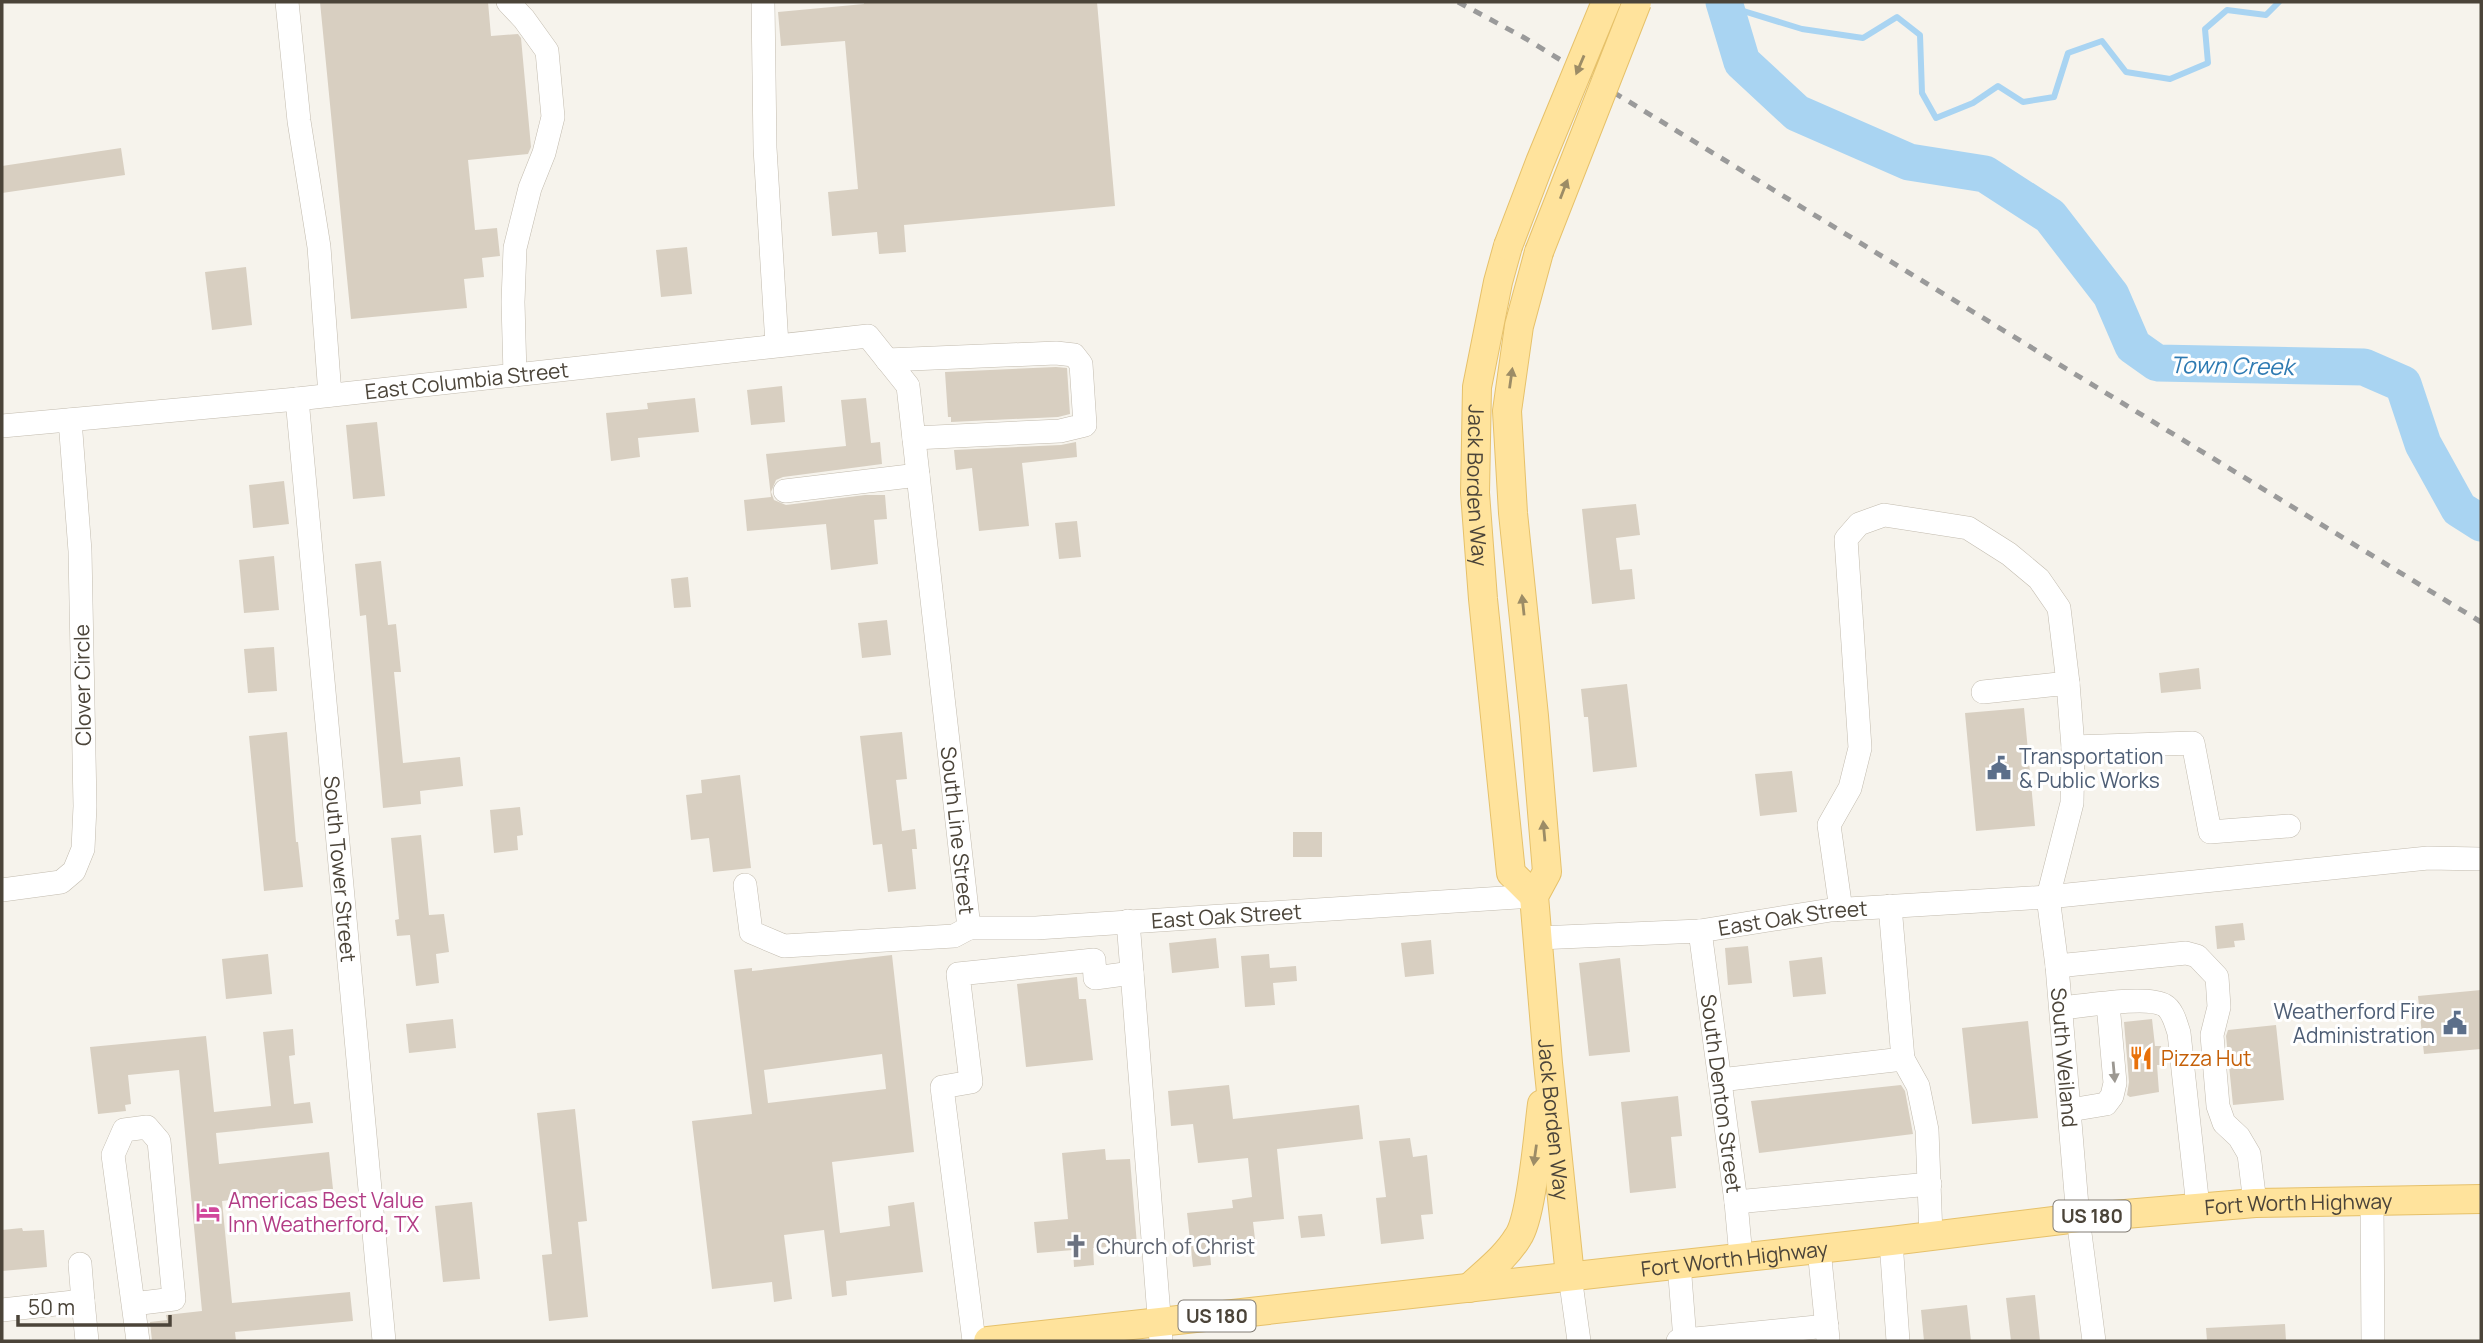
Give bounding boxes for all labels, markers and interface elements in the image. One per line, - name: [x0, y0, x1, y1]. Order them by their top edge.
- one-way arrow: [1575, 54, 1586, 75]
- one-way arrow: [1558, 178, 1569, 199]
- water label: Town Creek: [2170, 348, 2298, 382]
- street label: East Columbia Street: [363, 355, 570, 405]
- one-way arrow: [1506, 367, 1517, 389]
- street label: Jack Borden Way: [1461, 404, 1495, 568]
- one-way arrow: [1517, 594, 1528, 616]
- street label: Clover Circle: [67, 624, 97, 746]
- place label: Transportation & Public Works: [2019, 742, 2164, 794]
- street label: South Line Street: [935, 745, 981, 916]
- public building icon: Transportation & Public Works: [1985, 754, 2013, 782]
- street label: South Tower Street: [318, 774, 363, 964]
- one-way arrow: [1538, 820, 1549, 842]
- street label: East Oak Street: [1716, 894, 1868, 942]
- street label: East Oak Street: [1150, 897, 1302, 935]
- street label: South Weiland: [2045, 986, 2084, 1128]
- street label: South Denton Street: [1695, 992, 1749, 1195]
- place label: Weatherford Fire Administration: [2274, 997, 2435, 1049]
- public building icon: Weatherford Fire Administration: [2441, 1009, 2469, 1037]
- street label: Jack Borden Way: [1532, 1038, 1576, 1202]
- restaurant icon: Pizza Hut: [2127, 1044, 2155, 1072]
- place label: Pizza Hut: [2161, 1044, 2251, 1072]
- one-way arrow: [2109, 1061, 2120, 1083]
- one-way arrow: [1529, 1144, 1540, 1166]
- place label: Americas Best Value Inn Weatherford, TX: [228, 1186, 424, 1238]
- street label: Fort Worth Highway: [2203, 1187, 2393, 1221]
- hotel icon: Americas Best Value Inn Weatherford, TX: [194, 1198, 222, 1226]
- road number: US 180: [2054, 1200, 2130, 1232]
- church icon: Church of Christ: [1062, 1232, 1090, 1260]
- place label: Church of Christ: [1096, 1232, 1255, 1260]
- street label: Fort Worth Highway: [1639, 1234, 1830, 1283]
- scale bar: [18, 1284, 170, 1328]
- text: 50 m: [28, 1293, 75, 1321]
- road number: US 180: [1178, 1300, 1256, 1332]

